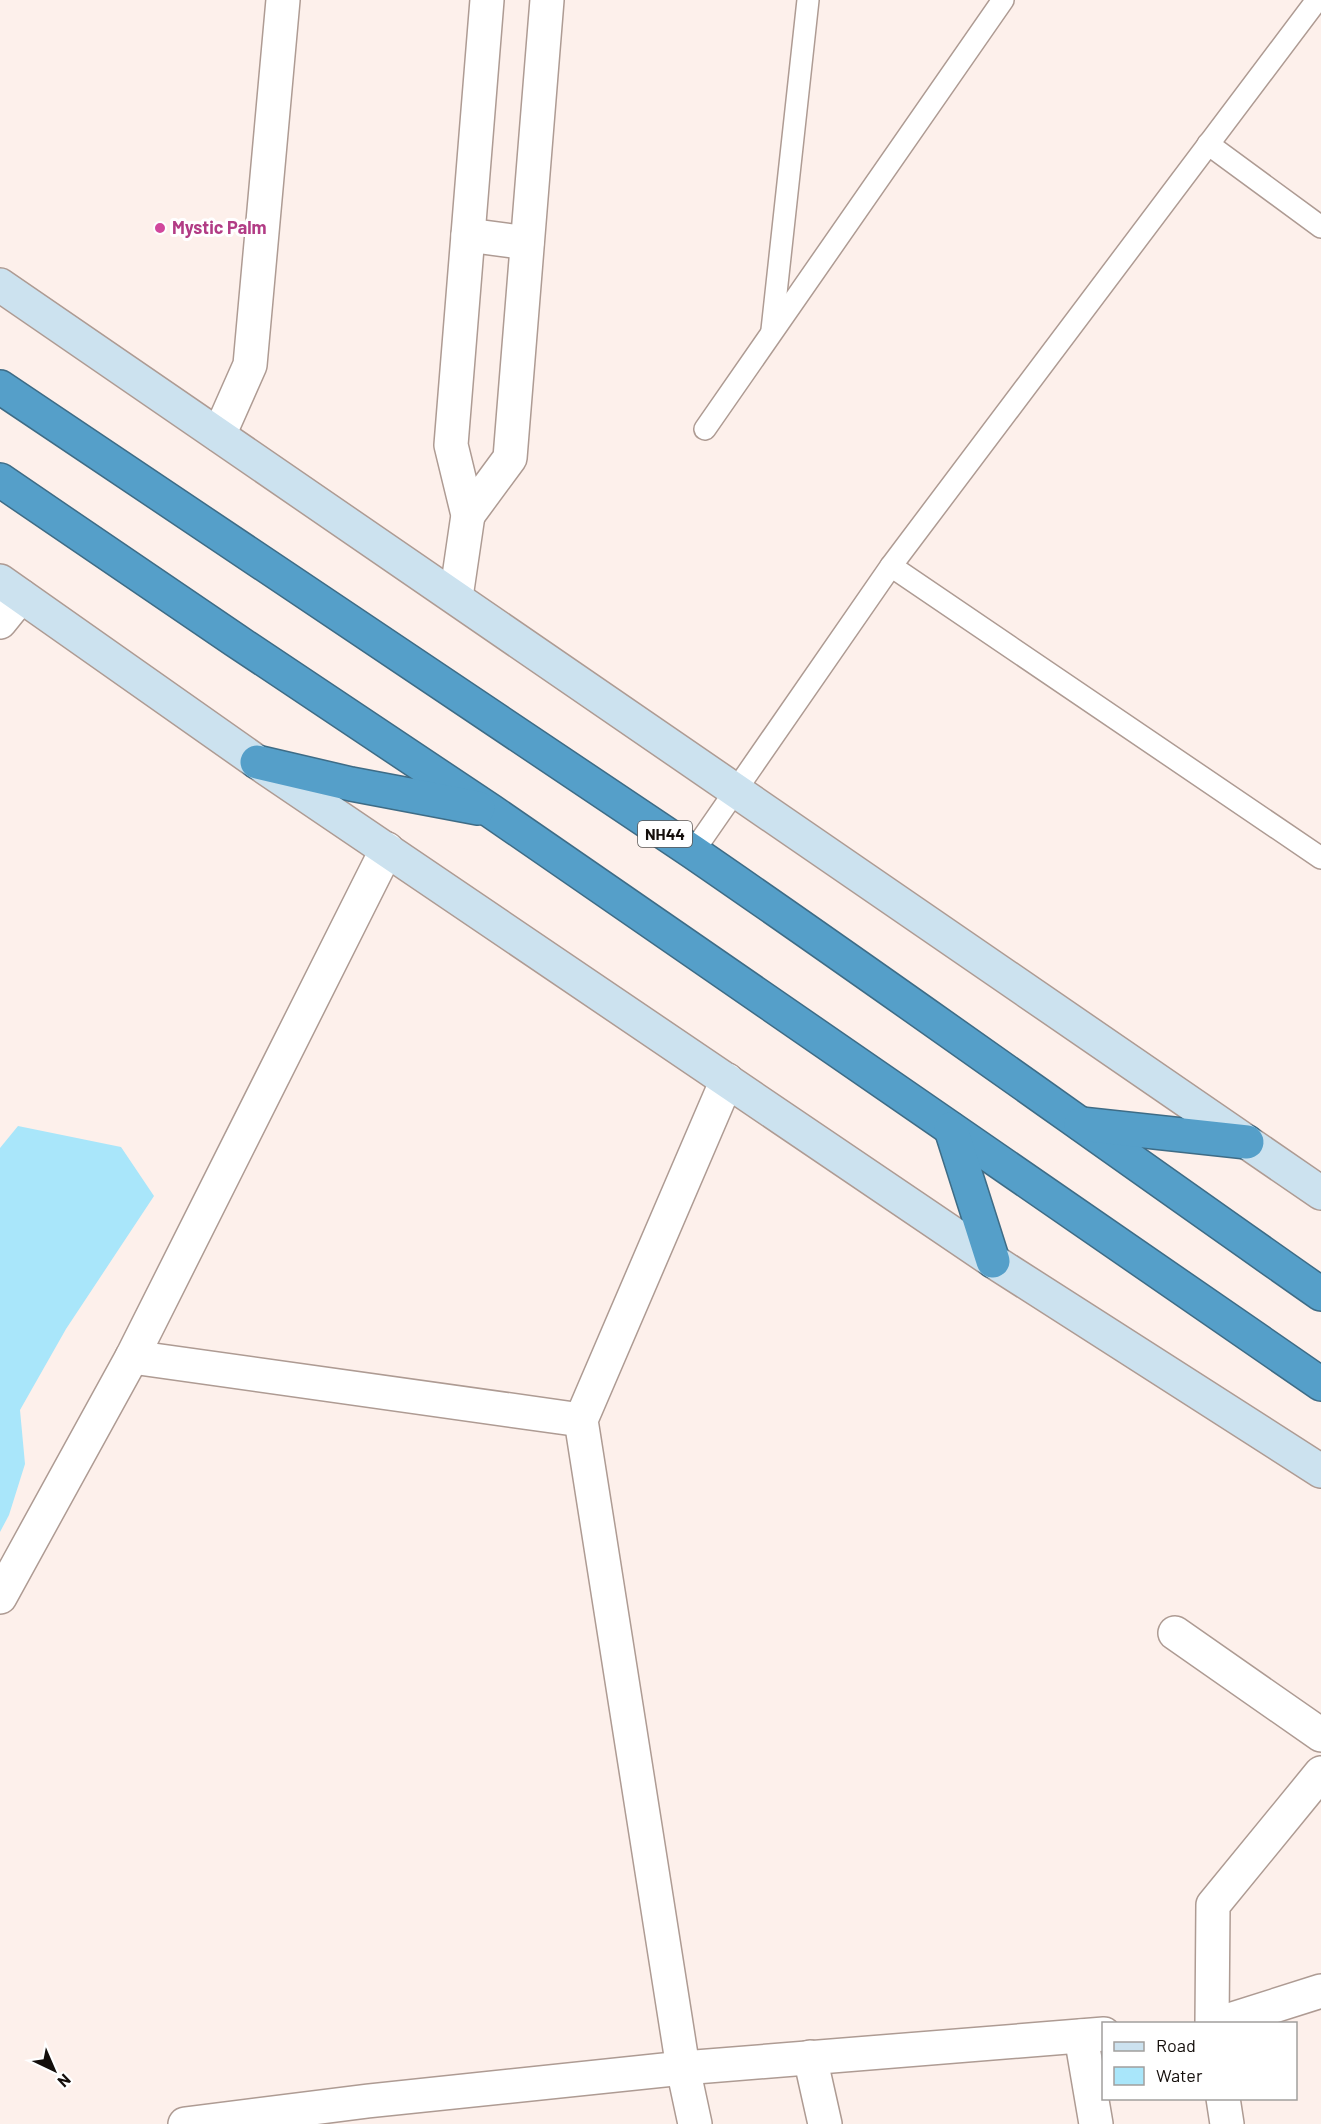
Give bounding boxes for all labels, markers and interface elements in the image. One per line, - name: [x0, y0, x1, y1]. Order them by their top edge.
- place label: Mystic Palm: [172, 216, 267, 238]
- marker: Mystic Palm: [153, 221, 167, 235]
- road number: NH44: [638, 821, 692, 847]
- legend: [1102, 2022, 1297, 2100]
- text: Road: [1156, 2034, 1196, 2056]
- north arrow: [24, 2040, 84, 2100]
- text: Water: [1156, 2064, 1203, 2086]
- text: N: [54, 2071, 75, 2092]

